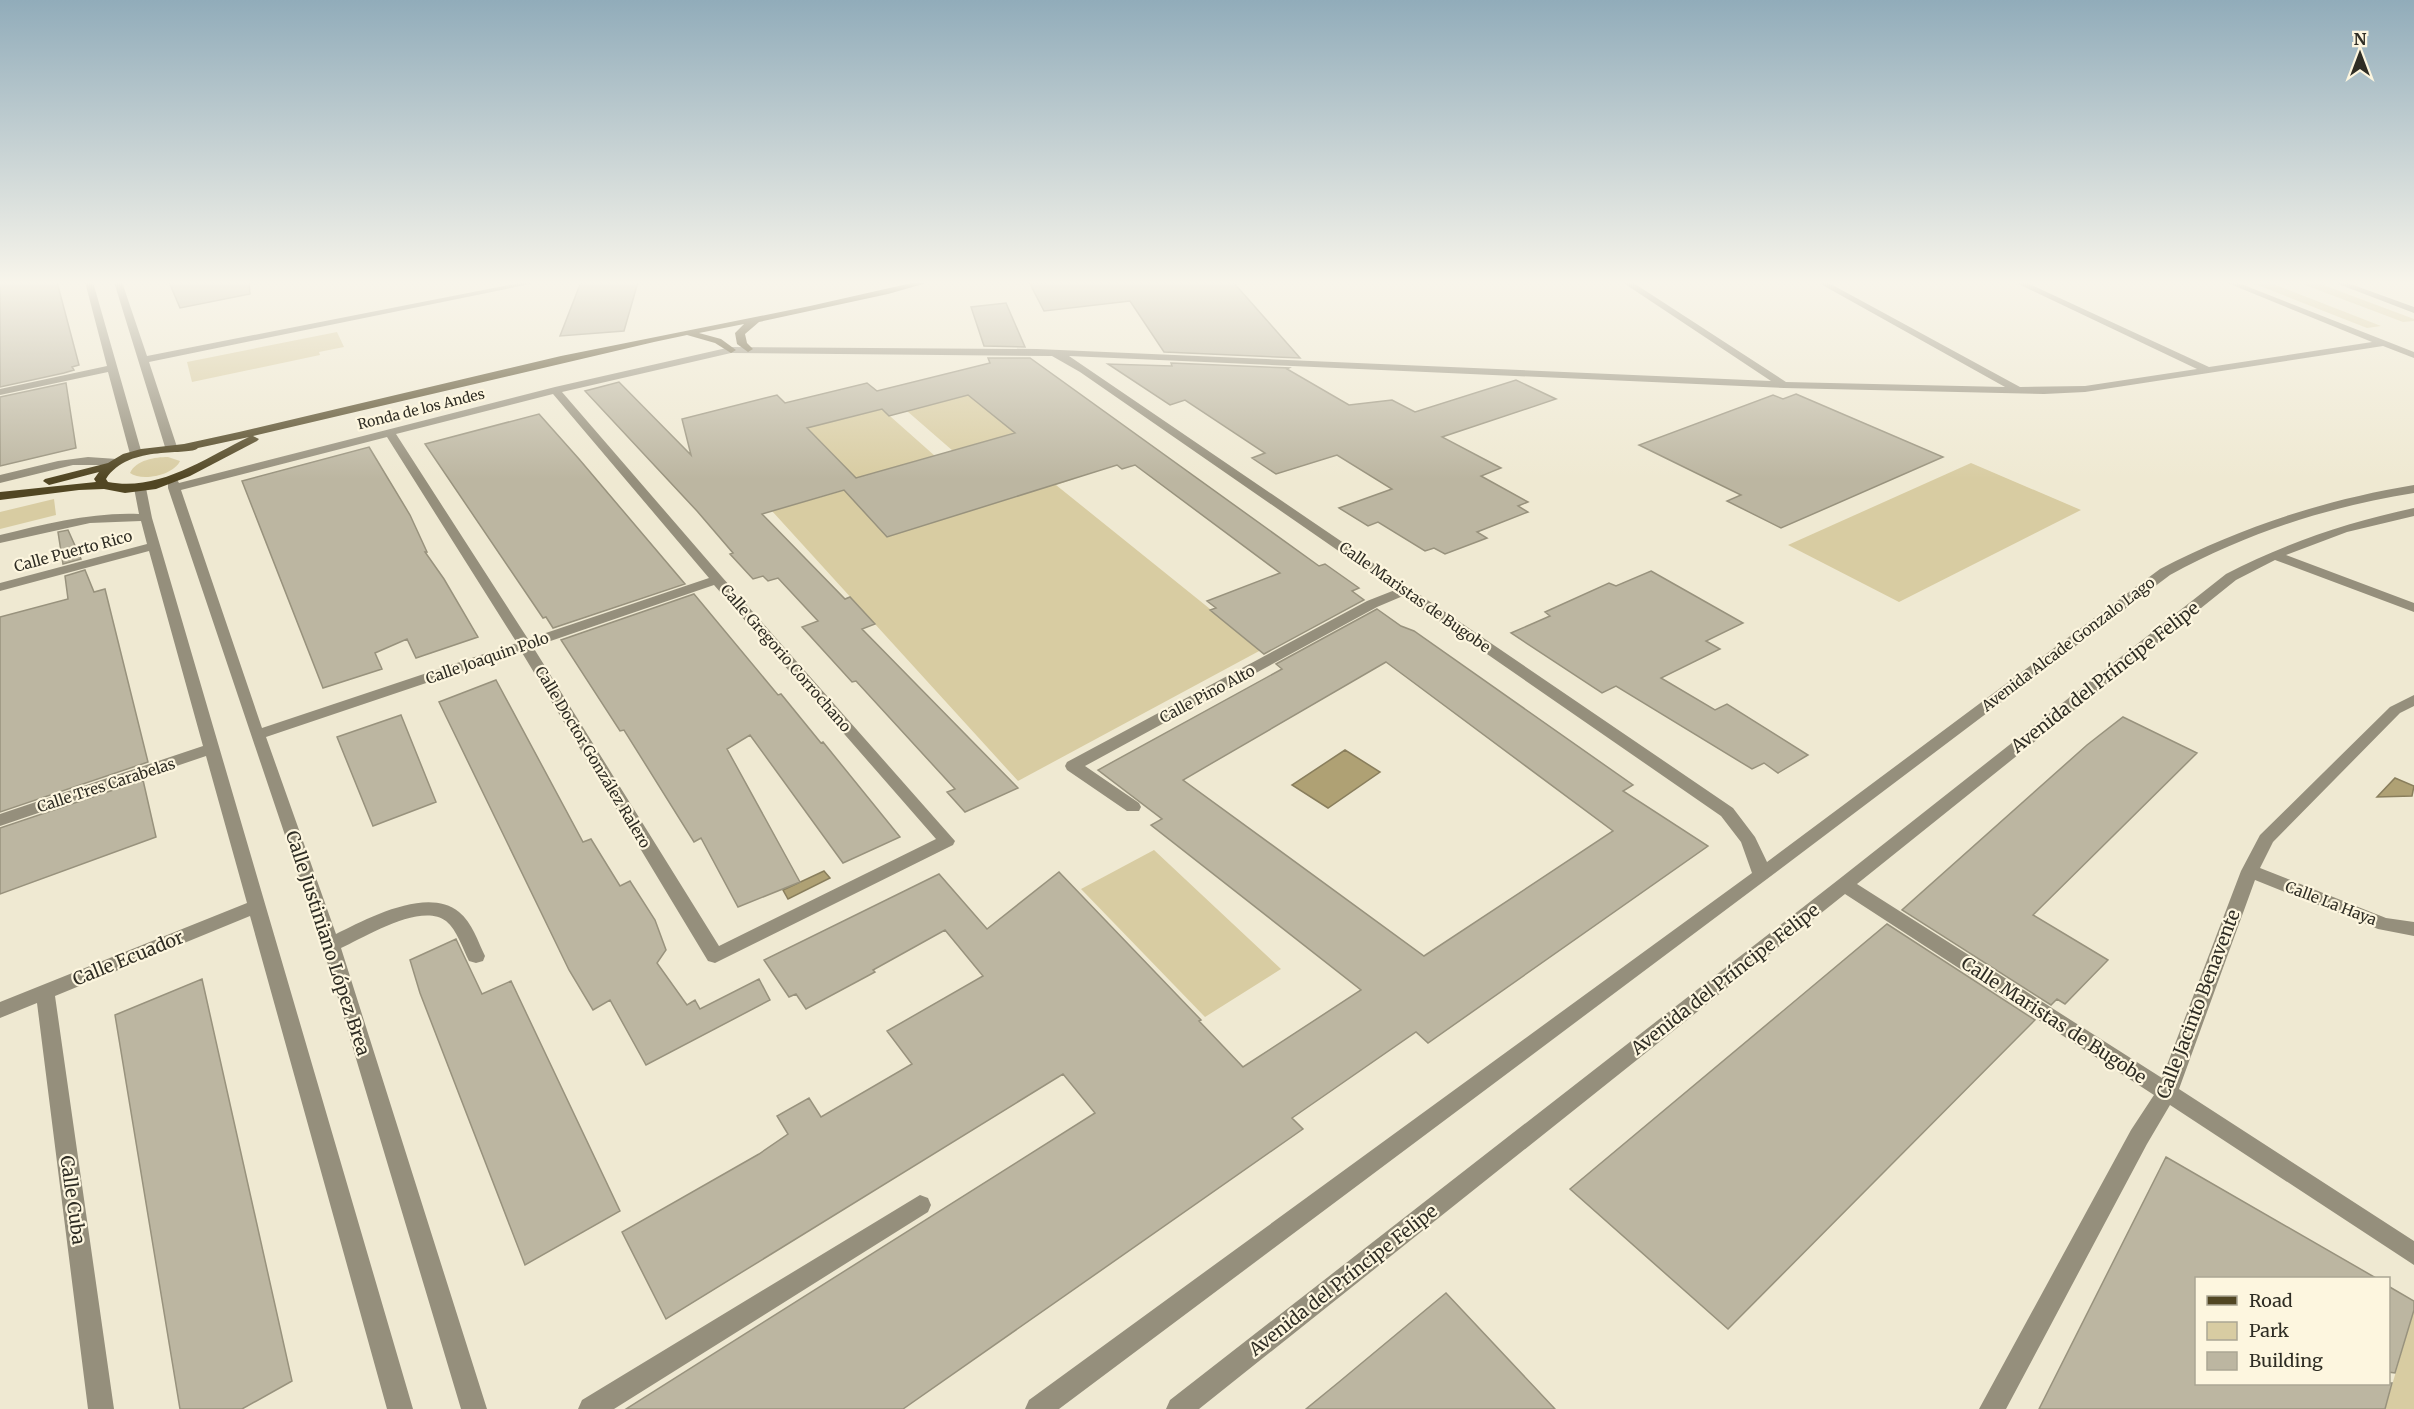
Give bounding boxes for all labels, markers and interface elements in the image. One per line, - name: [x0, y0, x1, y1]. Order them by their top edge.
- north arrow: [2330, 24, 2390, 84]
- text: N: [2354, 29, 2367, 49]
- street label: Ronda de los Andes: [356, 384, 487, 433]
- street label: Calle Puerto Rico: [12, 526, 134, 576]
- street label: Calle Maristas de Bugobe: [1336, 538, 1494, 657]
- street label: Avenida Alcade Gonzalo Lago: [1977, 573, 2158, 716]
- street label: Calle Gregorio Corrochano: [717, 580, 856, 736]
- street label: Avenida del Príncipe Felipe: [2005, 596, 2204, 758]
- street label: Calle Joaquin Polo: [423, 628, 551, 688]
- street label: Calle Pino Alto: [1156, 661, 1258, 727]
- street label: Calle Doctor González Ralero: [531, 663, 655, 851]
- street label: Calle Tres Carabelas: [35, 754, 177, 816]
- street label: Calle Justiniano López Brea: [281, 828, 375, 1059]
- street label: Calle La Haya: [2283, 877, 2379, 929]
- street label: Avenida del Príncipe Felipe: [1625, 898, 1824, 1060]
- street label: Calle Jacinto Benavente: [2151, 906, 2245, 1102]
- street label: Calle Ecuador: [69, 925, 187, 991]
- street label: Calle Maristas de Bugobe: [1957, 951, 2151, 1089]
- street label: Calle Cuba: [55, 1154, 91, 1246]
- street label: Avenida del Príncipe Felipe: [1243, 1199, 1442, 1361]
- legend: [2195, 1277, 2390, 1385]
- text: Road: [2249, 1289, 2293, 1312]
- text: Park: [2249, 1319, 2290, 1342]
- text: Building: [2249, 1349, 2323, 1372]

